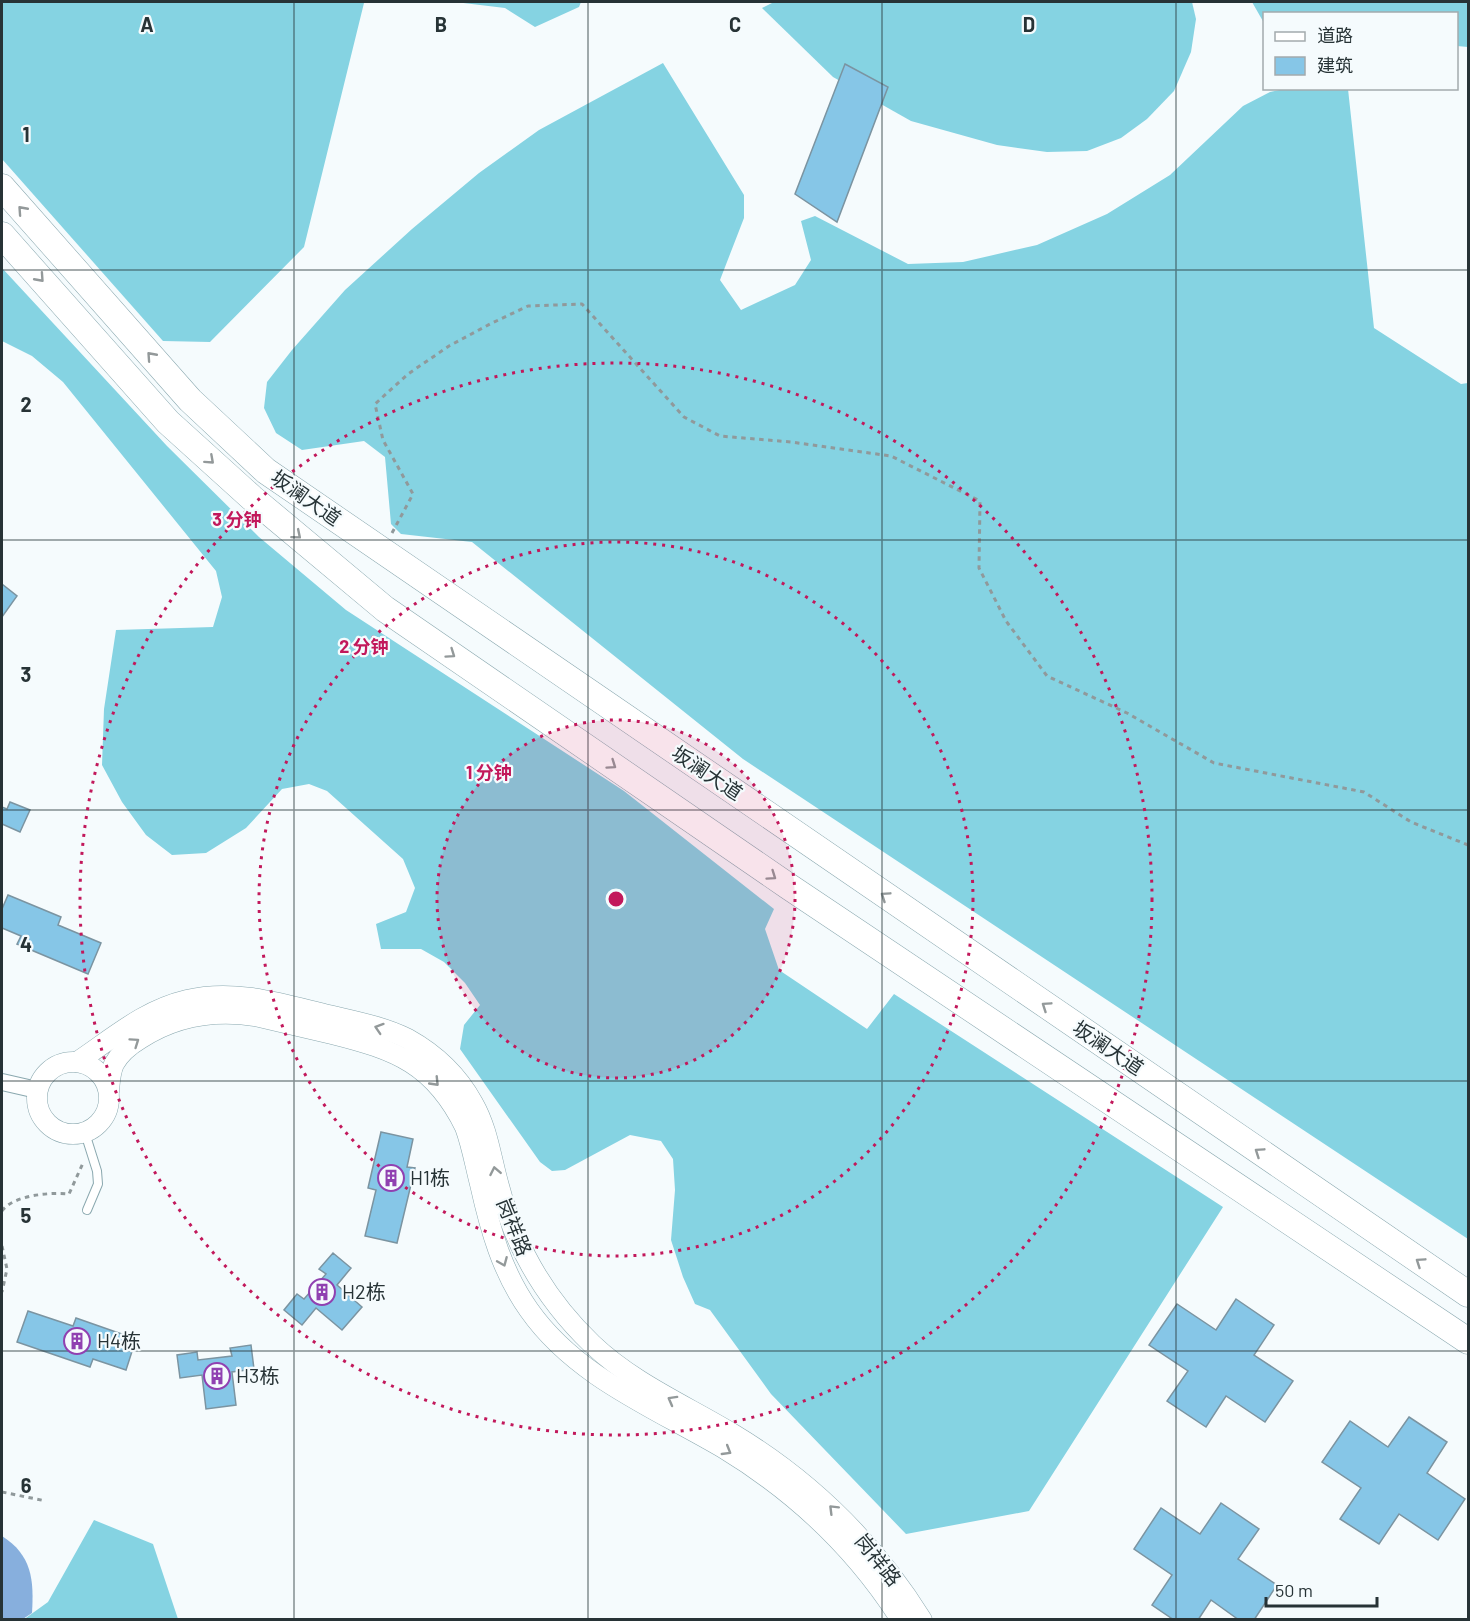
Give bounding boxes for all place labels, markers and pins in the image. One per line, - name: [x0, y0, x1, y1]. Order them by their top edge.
- centre of rings: [606, 889, 626, 909]
- building icon: H1栋: [376, 1163, 406, 1193]
- place label: H1栋: [410, 1165, 450, 1189]
- building icon: H2栋: [307, 1277, 337, 1307]
- place label: H2栋: [342, 1279, 386, 1303]
- building icon: H4栋: [62, 1326, 92, 1356]
- place label: H4栋: [97, 1328, 141, 1352]
- building icon: H3栋: [202, 1361, 232, 1391]
- place label: H3栋: [236, 1363, 279, 1387]

